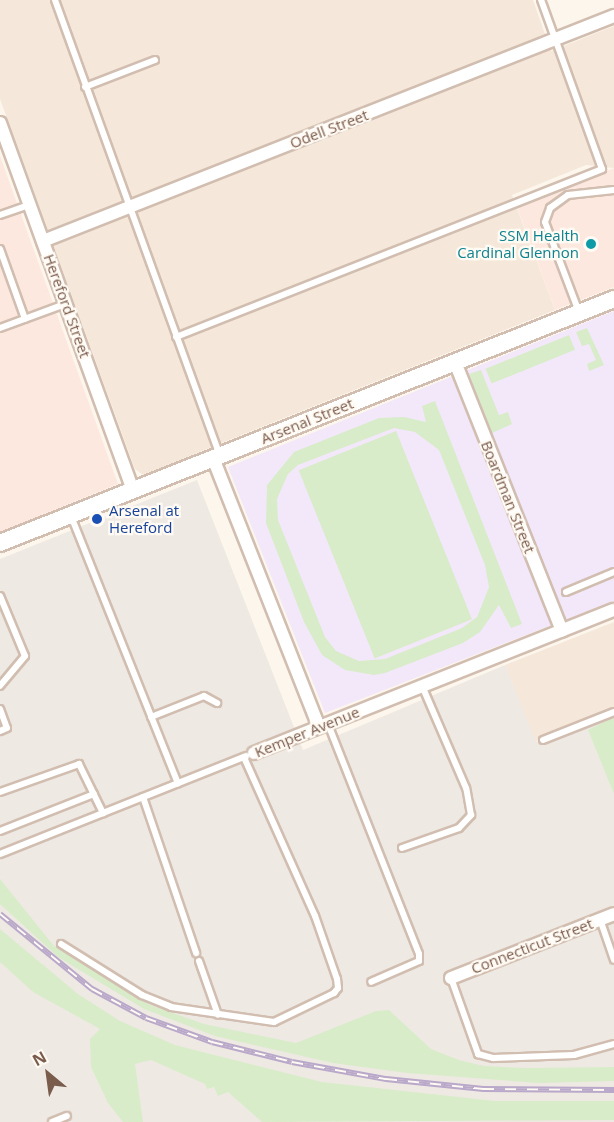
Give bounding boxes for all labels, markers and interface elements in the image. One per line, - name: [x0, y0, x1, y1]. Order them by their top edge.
- street label: Odell Street: [287, 106, 371, 152]
- place label: SSM Health Cardinal Glennon: [457, 226, 579, 261]
- marker: SSM Health Cardinal Glennon: [584, 237, 598, 251]
- street label: Hereford Street: [40, 252, 94, 360]
- street label: Arsenal Street: [258, 394, 356, 448]
- street label: Boardman Street: [477, 438, 539, 556]
- place label: Arsenal at Hereford: [109, 501, 179, 536]
- marker: Arsenal at Hereford: [90, 512, 104, 526]
- street label: Kemper Avenue: [252, 703, 362, 761]
- street label: Connecticut Street: [468, 914, 596, 978]
- north arrow: [18, 1044, 78, 1104]
- text: N: [28, 1045, 50, 1071]

